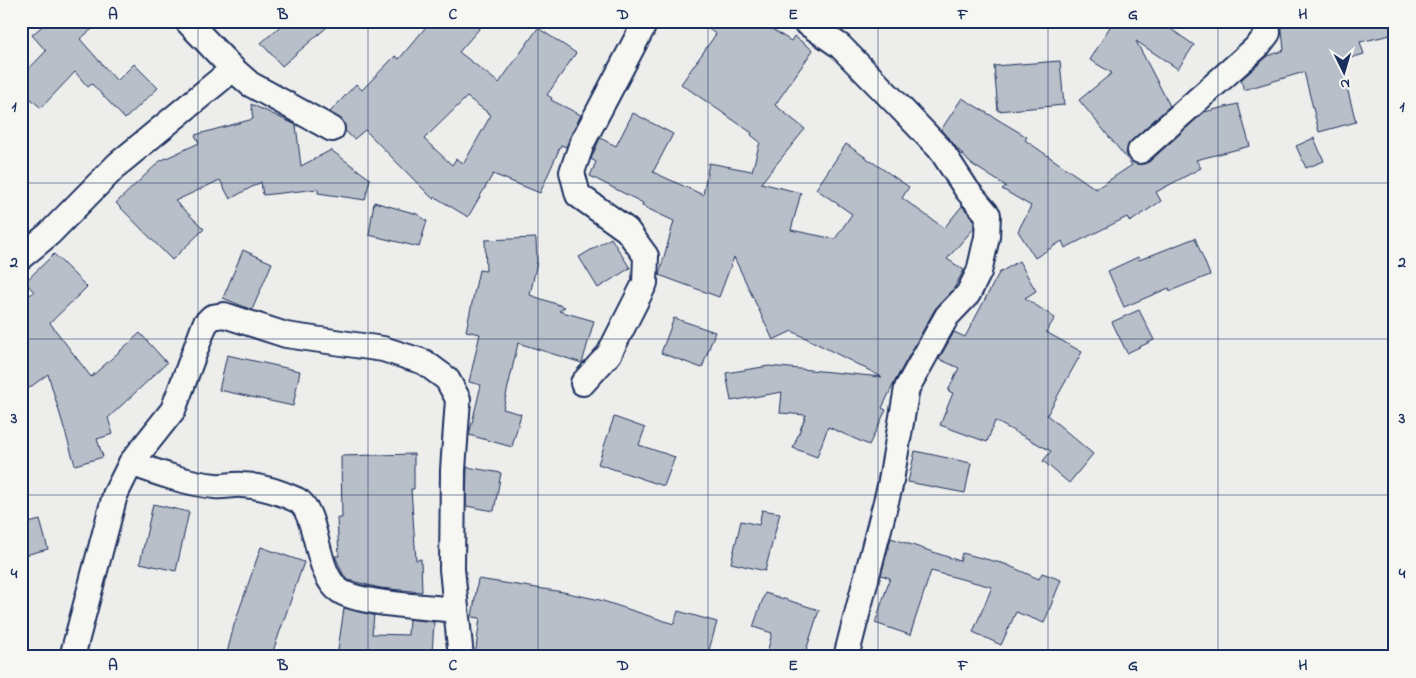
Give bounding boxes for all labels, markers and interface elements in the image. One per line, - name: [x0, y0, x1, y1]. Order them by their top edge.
- text: A: [108, 3, 118, 27]
- text: B: [277, 3, 289, 27]
- text: C: [449, 3, 458, 27]
- text: D: [616, 3, 629, 27]
- text: E: [788, 3, 798, 27]
- text: F: [957, 3, 969, 27]
- text: G: [1128, 3, 1138, 27]
- text: H: [1298, 3, 1308, 27]
- north arrow: [1318, 48, 1368, 98]
- text: N: [1339, 73, 1351, 94]
- text: 1: [11, 95, 17, 119]
- text: 1: [1399, 95, 1405, 119]
- text: 2: [9, 251, 18, 275]
- text: 2: [1397, 251, 1406, 275]
- text: 3: [10, 407, 18, 431]
- text: 3: [1398, 407, 1406, 431]
- text: 4: [10, 562, 18, 586]
- text: 4: [1398, 562, 1406, 586]
- text: A: [108, 654, 118, 678]
- text: B: [277, 654, 289, 678]
- text: C: [449, 654, 458, 678]
- text: D: [616, 654, 629, 678]
- text: E: [788, 654, 798, 678]
- text: F: [957, 654, 969, 678]
- text: G: [1128, 654, 1138, 678]
- text: H: [1298, 654, 1308, 678]

